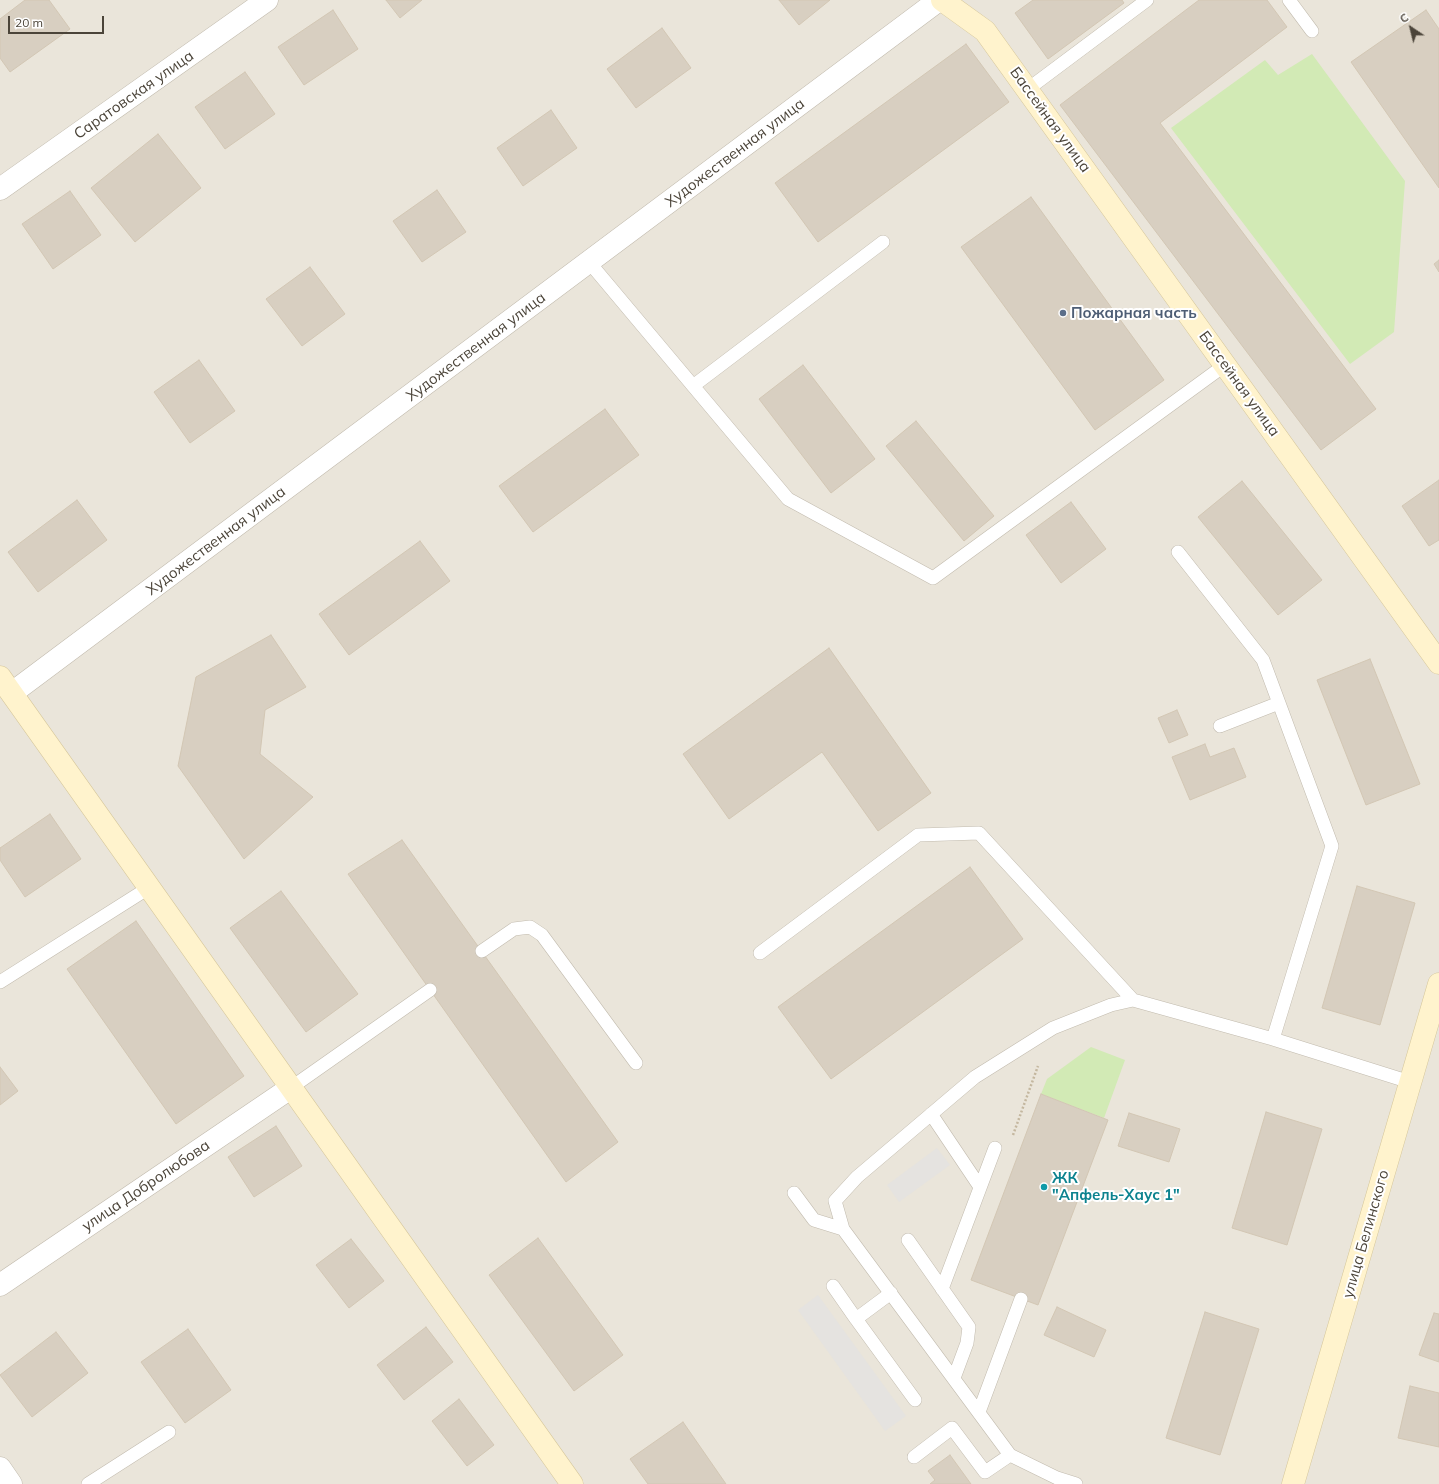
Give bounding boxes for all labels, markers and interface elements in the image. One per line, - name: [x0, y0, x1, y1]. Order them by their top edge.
- scale bar: [10, 8, 106, 34]
- north arrow: [1391, 8, 1431, 48]
- text: С: [1397, 10, 1411, 26]
- text: 20 m: [15, 15, 43, 30]
- street label: Саратовская улица: [71, 47, 197, 143]
- street label: Бассейная улица: [1006, 64, 1094, 176]
- street label: Художественная улица: [662, 95, 808, 211]
- street label: Художественная улица: [403, 289, 549, 405]
- place label: Пожарная часть: [1071, 304, 1197, 322]
- marker: Пожарная часть: [1058, 308, 1068, 318]
- street label: Бассейная улица: [1195, 328, 1283, 440]
- street label: Художественная улица: [143, 483, 289, 599]
- street label: улица Добролюбова: [79, 1136, 213, 1236]
- street label: улица Белинского: [1339, 1168, 1393, 1300]
- place label: ЖК "Апфель-Хаус 1": [1052, 1169, 1180, 1204]
- marker: ЖК "Апфель-Хаус 1": [1039, 1182, 1049, 1192]

